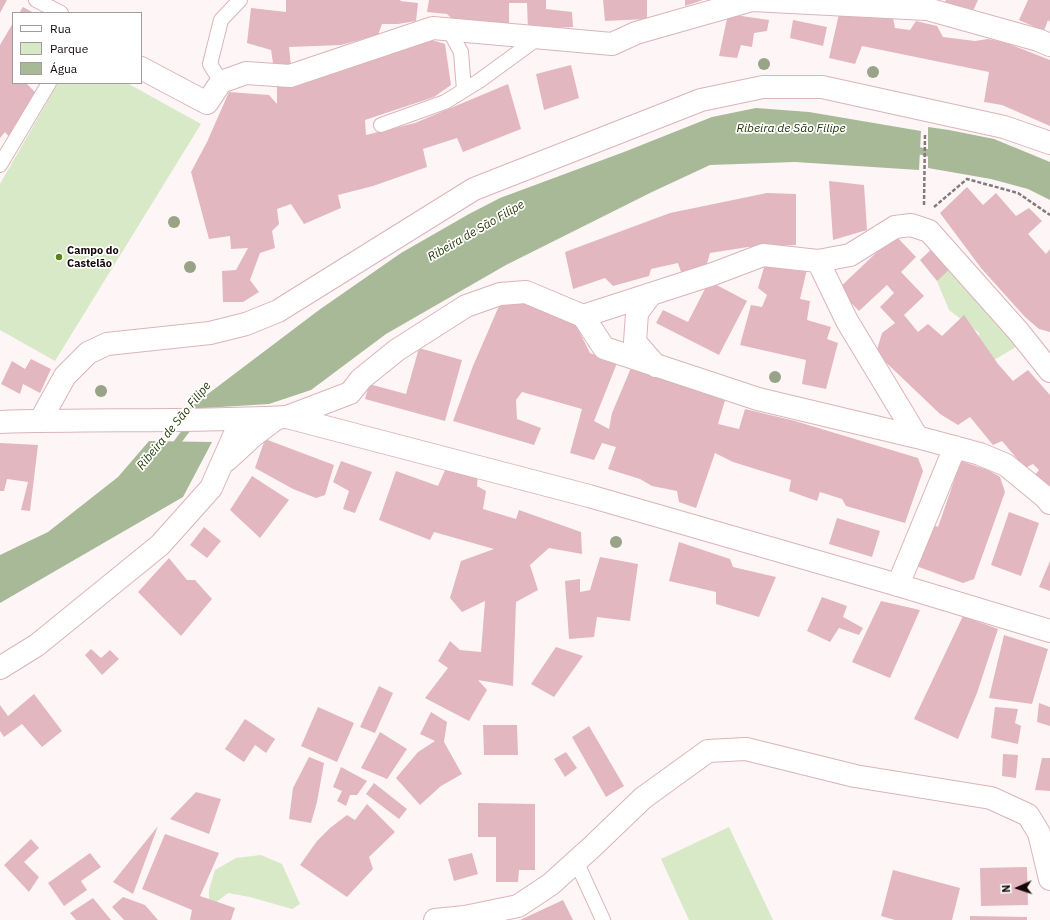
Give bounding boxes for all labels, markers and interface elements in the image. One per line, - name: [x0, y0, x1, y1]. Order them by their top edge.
- legend: [12, 12, 142, 84]
- text: Rua: [50, 21, 71, 36]
- text: Parque: [50, 41, 88, 56]
- text: Água: [50, 61, 77, 76]
- water label: Ribeira de São Filipe: [736, 122, 846, 136]
- water label: Ribeira de São Filipe: [425, 197, 527, 265]
- place label: Campo do Castelão: [67, 244, 119, 270]
- marker: Campo do Castelão: [54, 252, 64, 262]
- water label: Ribeira de São Filipe: [134, 379, 214, 473]
- north arrow: [998, 868, 1038, 908]
- text: N: [999, 884, 1013, 893]

